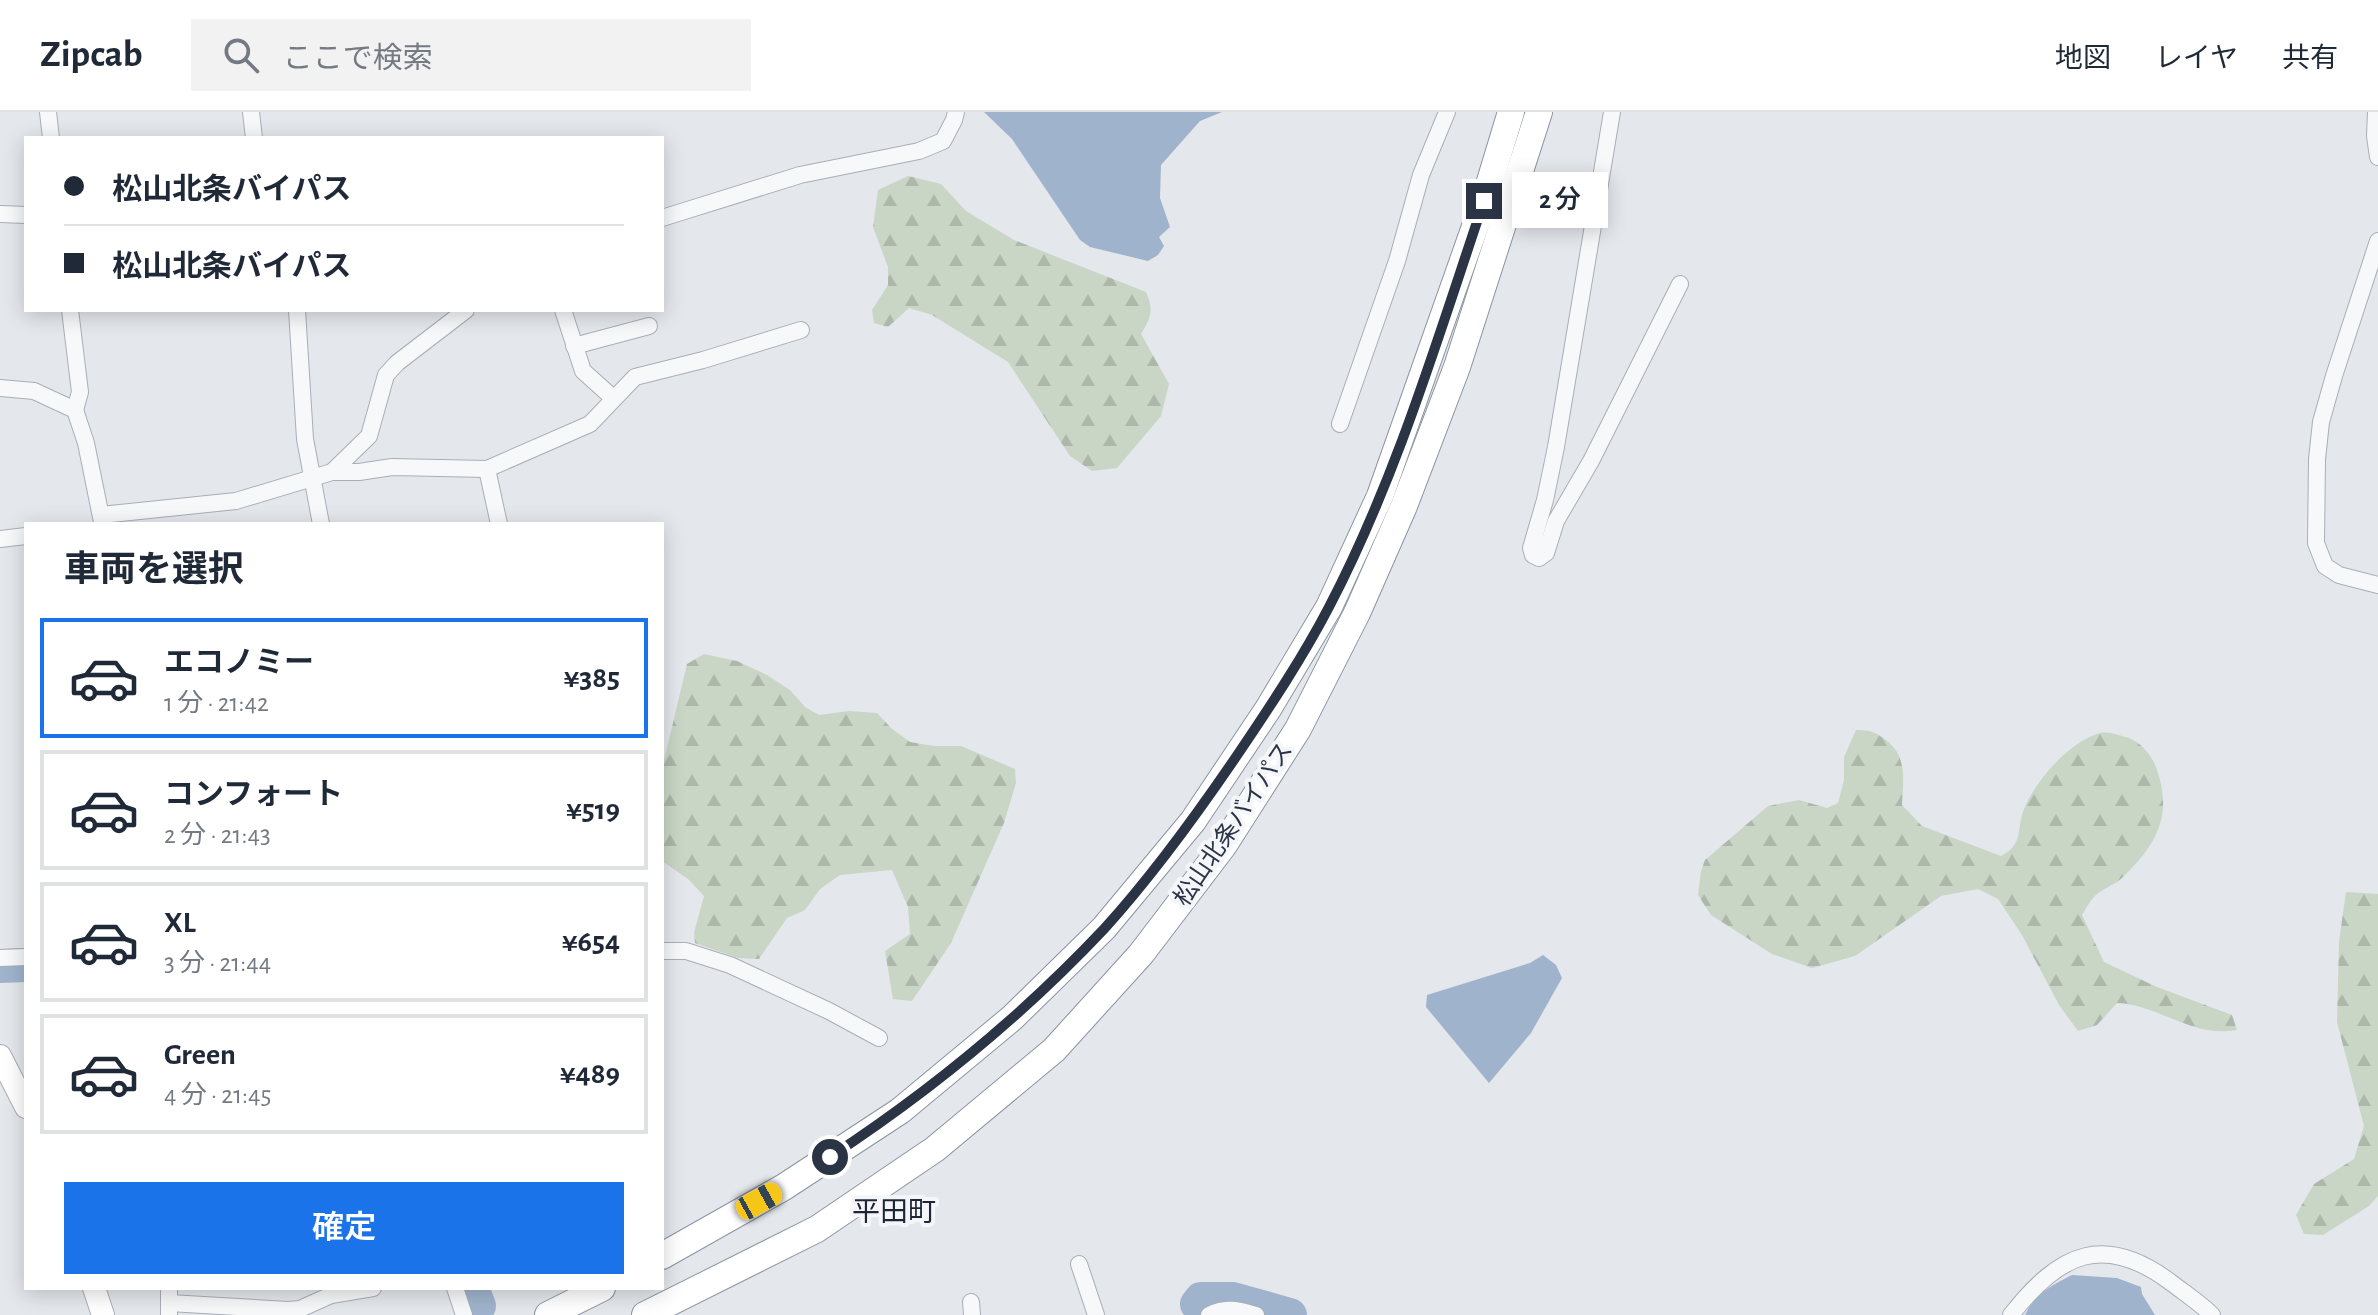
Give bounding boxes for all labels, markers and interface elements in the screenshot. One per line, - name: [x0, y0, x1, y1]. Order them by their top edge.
- search box: [191, 19, 751, 91]
- icon: search: [219, 33, 263, 77]
- text: Zipcab: [40, 36, 143, 74]
- text: ここで検索: [283, 44, 433, 74]
- text: 地図: [2055, 45, 2111, 73]
- text: レイヤ: [2155, 45, 2238, 73]
- text: 共有: [2282, 45, 2338, 73]
- callout: 2 分: [1512, 173, 1608, 229]
- text: 松山北条バイパス: [112, 175, 351, 205]
- route end: [1466, 183, 1502, 219]
- text: 2 分: [1539, 187, 1581, 213]
- text: 松山北条バイパス: [112, 252, 351, 282]
- text: 車両を選択: [64, 552, 244, 588]
- icon: car: [68, 642, 140, 714]
- text: エコノミー: [164, 648, 314, 678]
- text: ¥385: [564, 663, 620, 693]
- text: 1 分 · 21:42: [164, 690, 269, 716]
- street label: 松山北条バイパス: [1169, 737, 1297, 911]
- icon: car: [68, 774, 140, 846]
- text: コンフォート: [164, 780, 343, 810]
- text: ¥519: [566, 795, 620, 825]
- text: 2 分 · 21:43: [164, 822, 271, 848]
- icon: car: [68, 906, 140, 978]
- text: XL: [164, 908, 196, 938]
- text: ¥654: [562, 927, 620, 957]
- text: 3 分 · 21:44: [164, 950, 271, 976]
- icon: car: [68, 1038, 140, 1110]
- text: Green: [164, 1040, 236, 1070]
- text: ¥489: [560, 1059, 620, 1089]
- text: 4 分 · 21:45: [164, 1082, 271, 1108]
- route start: [812, 1139, 848, 1175]
- car: [732, 1179, 786, 1223]
- button: 確定: [64, 1182, 624, 1274]
- district label: 平田町: [852, 1199, 936, 1227]

